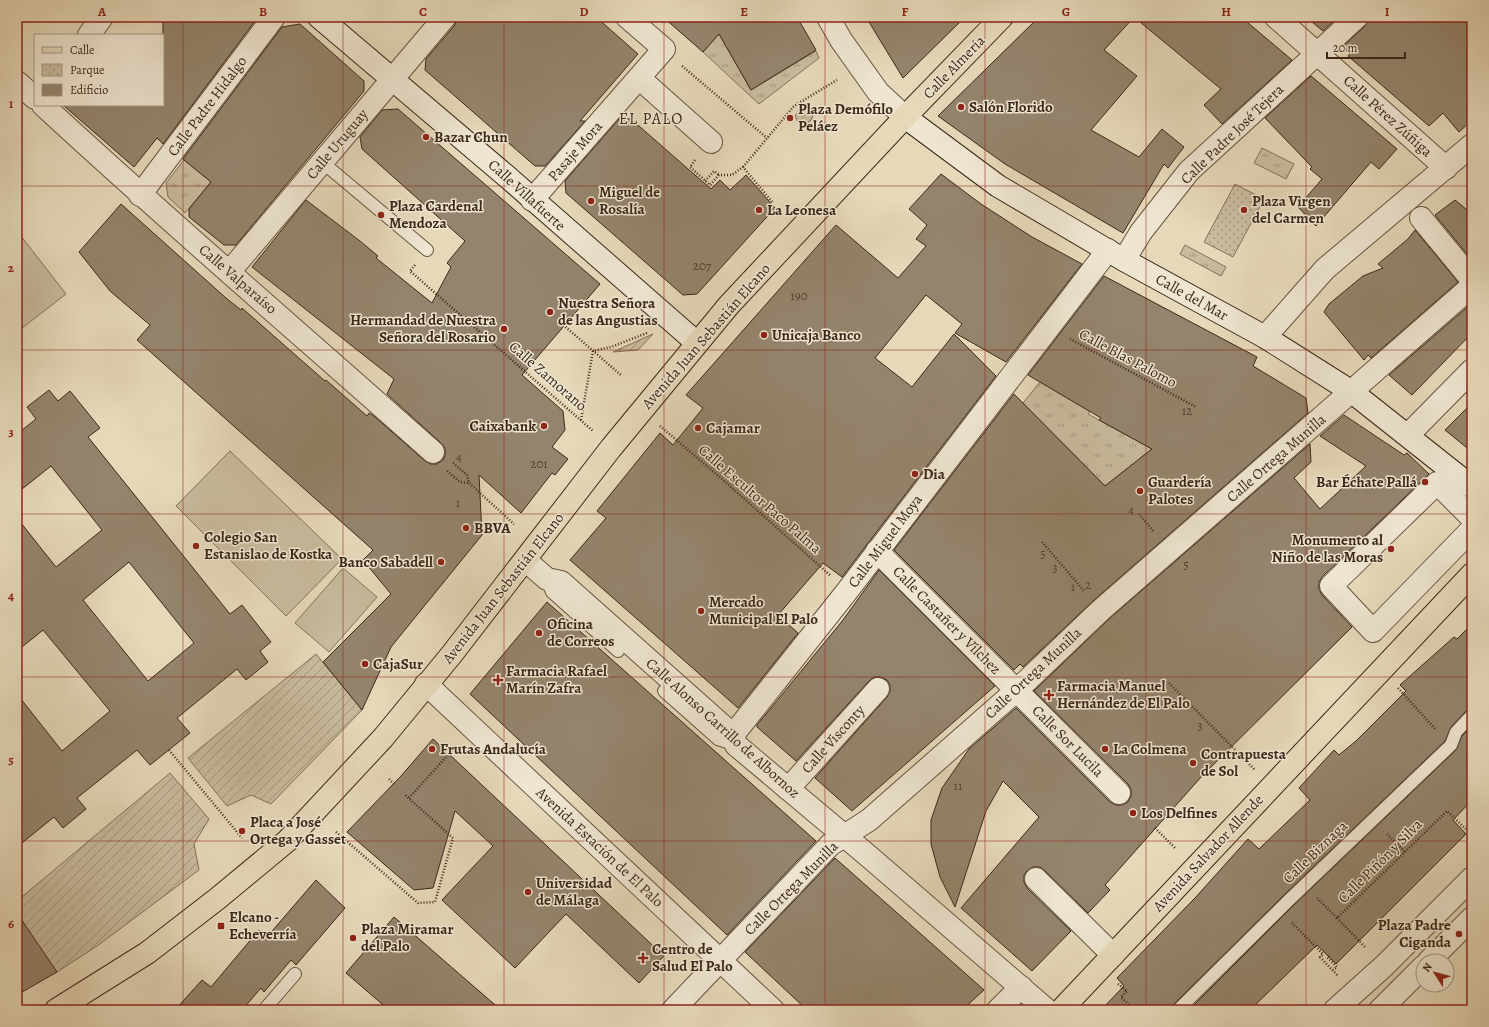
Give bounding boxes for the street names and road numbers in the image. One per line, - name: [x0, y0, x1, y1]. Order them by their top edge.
- street label: Calle Almería: [918, 31, 990, 103]
- street label: Calle Padre Hidalgo: [163, 52, 251, 160]
- street label: Calle Pérez Zúñiga: [1339, 71, 1437, 161]
- street label: Calle Padre José Tejera: [1176, 79, 1288, 189]
- street label: Calle Uruguay: [302, 104, 373, 183]
- street label: Pasaje Mora: [543, 117, 607, 185]
- street label: Calle Villafuerte: [484, 155, 570, 235]
- street label: Calle Valparaíso: [195, 240, 281, 318]
- street label: Avenida Juan Sebastián Elcano: [637, 259, 775, 414]
- street label: Calle del Mar: [1152, 269, 1232, 325]
- street label: Calle Blas Palomo: [1076, 324, 1180, 392]
- street label: Calle Zamorano: [505, 337, 591, 415]
- street label: Calle Ortega Munilla: [1222, 409, 1330, 507]
- street label: Calle Escultor Paco Palma: [694, 440, 826, 558]
- street label: Calle Miguel Moya: [843, 490, 927, 592]
- street label: Avenida Juan Sebastián Elcano: [437, 508, 568, 668]
- street label: Calle Castañer y Vílchez: [888, 561, 1006, 679]
- street label: Calle Ortega Munilla: [980, 623, 1086, 723]
- street label: Calle Alonso Carrillo de Albornoz: [642, 653, 804, 803]
- street label: Calle Visconty: [797, 700, 869, 778]
- street label: Calle Sor Lucila: [1028, 701, 1108, 781]
- street label: Avenida Estación de El Palo: [531, 782, 668, 911]
- street label: Avenida Salvador Allende: [1148, 790, 1268, 917]
- street label: Calle Piñón y Silva: [1333, 814, 1427, 908]
- street label: Calle Biznaga: [1278, 816, 1352, 888]
- street label: Calle Ortega Munilla: [740, 837, 842, 939]

